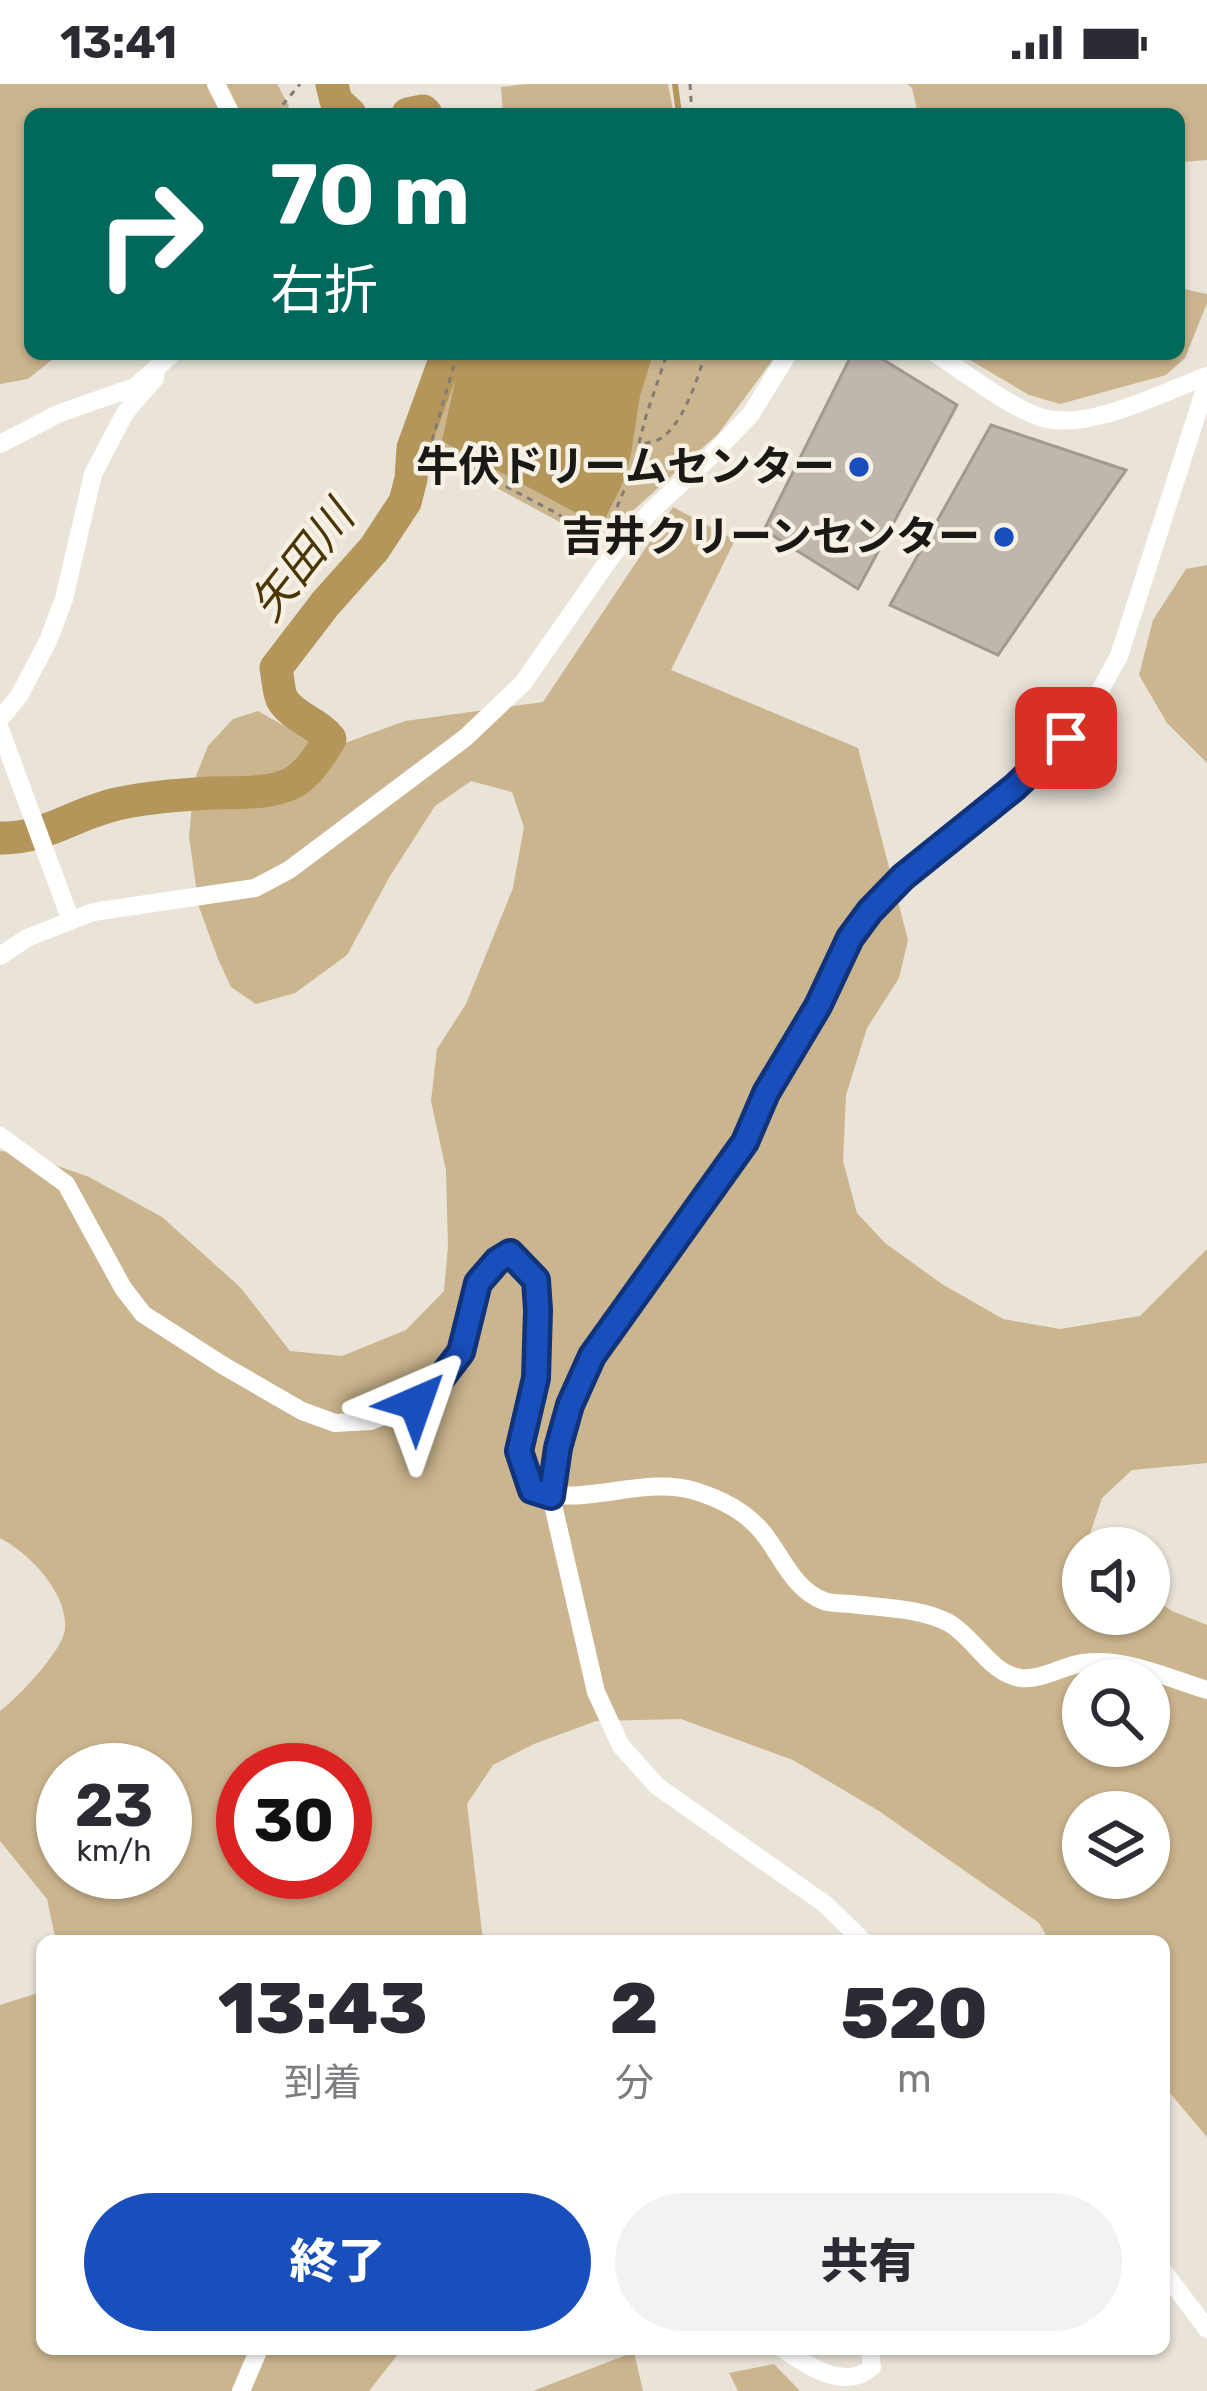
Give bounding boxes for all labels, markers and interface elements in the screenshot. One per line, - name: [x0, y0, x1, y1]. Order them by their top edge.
- text: 13:41: [60, 16, 177, 69]
- text: 70 m: [270, 145, 470, 245]
- icon: right: [72, 156, 228, 312]
- text: 右折: [270, 259, 378, 323]
- place label: 牛伏ドリームセンター: [416, 442, 835, 492]
- marker: 牛伏ドリームセンター: [846, 454, 872, 480]
- water label: 矢田川: [240, 488, 367, 631]
- place label: 吉井クリーンセンター: [562, 512, 980, 562]
- marker: 吉井クリーンセンター: [991, 524, 1017, 550]
- pin: [1015, 687, 1117, 789]
- icon: arrive: [1033, 705, 1099, 771]
- position arrow: [353, 1340, 479, 1466]
- map controls: [1062, 1527, 1170, 1899]
- button: sound: [1062, 1527, 1170, 1635]
- button: search: [1062, 1659, 1170, 1767]
- speed limit sign: 30: [216, 1743, 372, 1899]
- text: 23: [75, 1770, 153, 1841]
- button: layers: [1062, 1791, 1170, 1899]
- text: km/h: [77, 1833, 151, 1869]
- text: 13:43: [218, 1966, 428, 2051]
- text: 2: [610, 1966, 659, 2051]
- text: 520: [841, 1971, 988, 2056]
- text: m: [897, 2056, 932, 2102]
- text: 到着: [284, 2060, 362, 2106]
- text: 分: [615, 2060, 654, 2106]
- button: 終了: [84, 2193, 591, 2331]
- button: 共有: [615, 2193, 1122, 2331]

